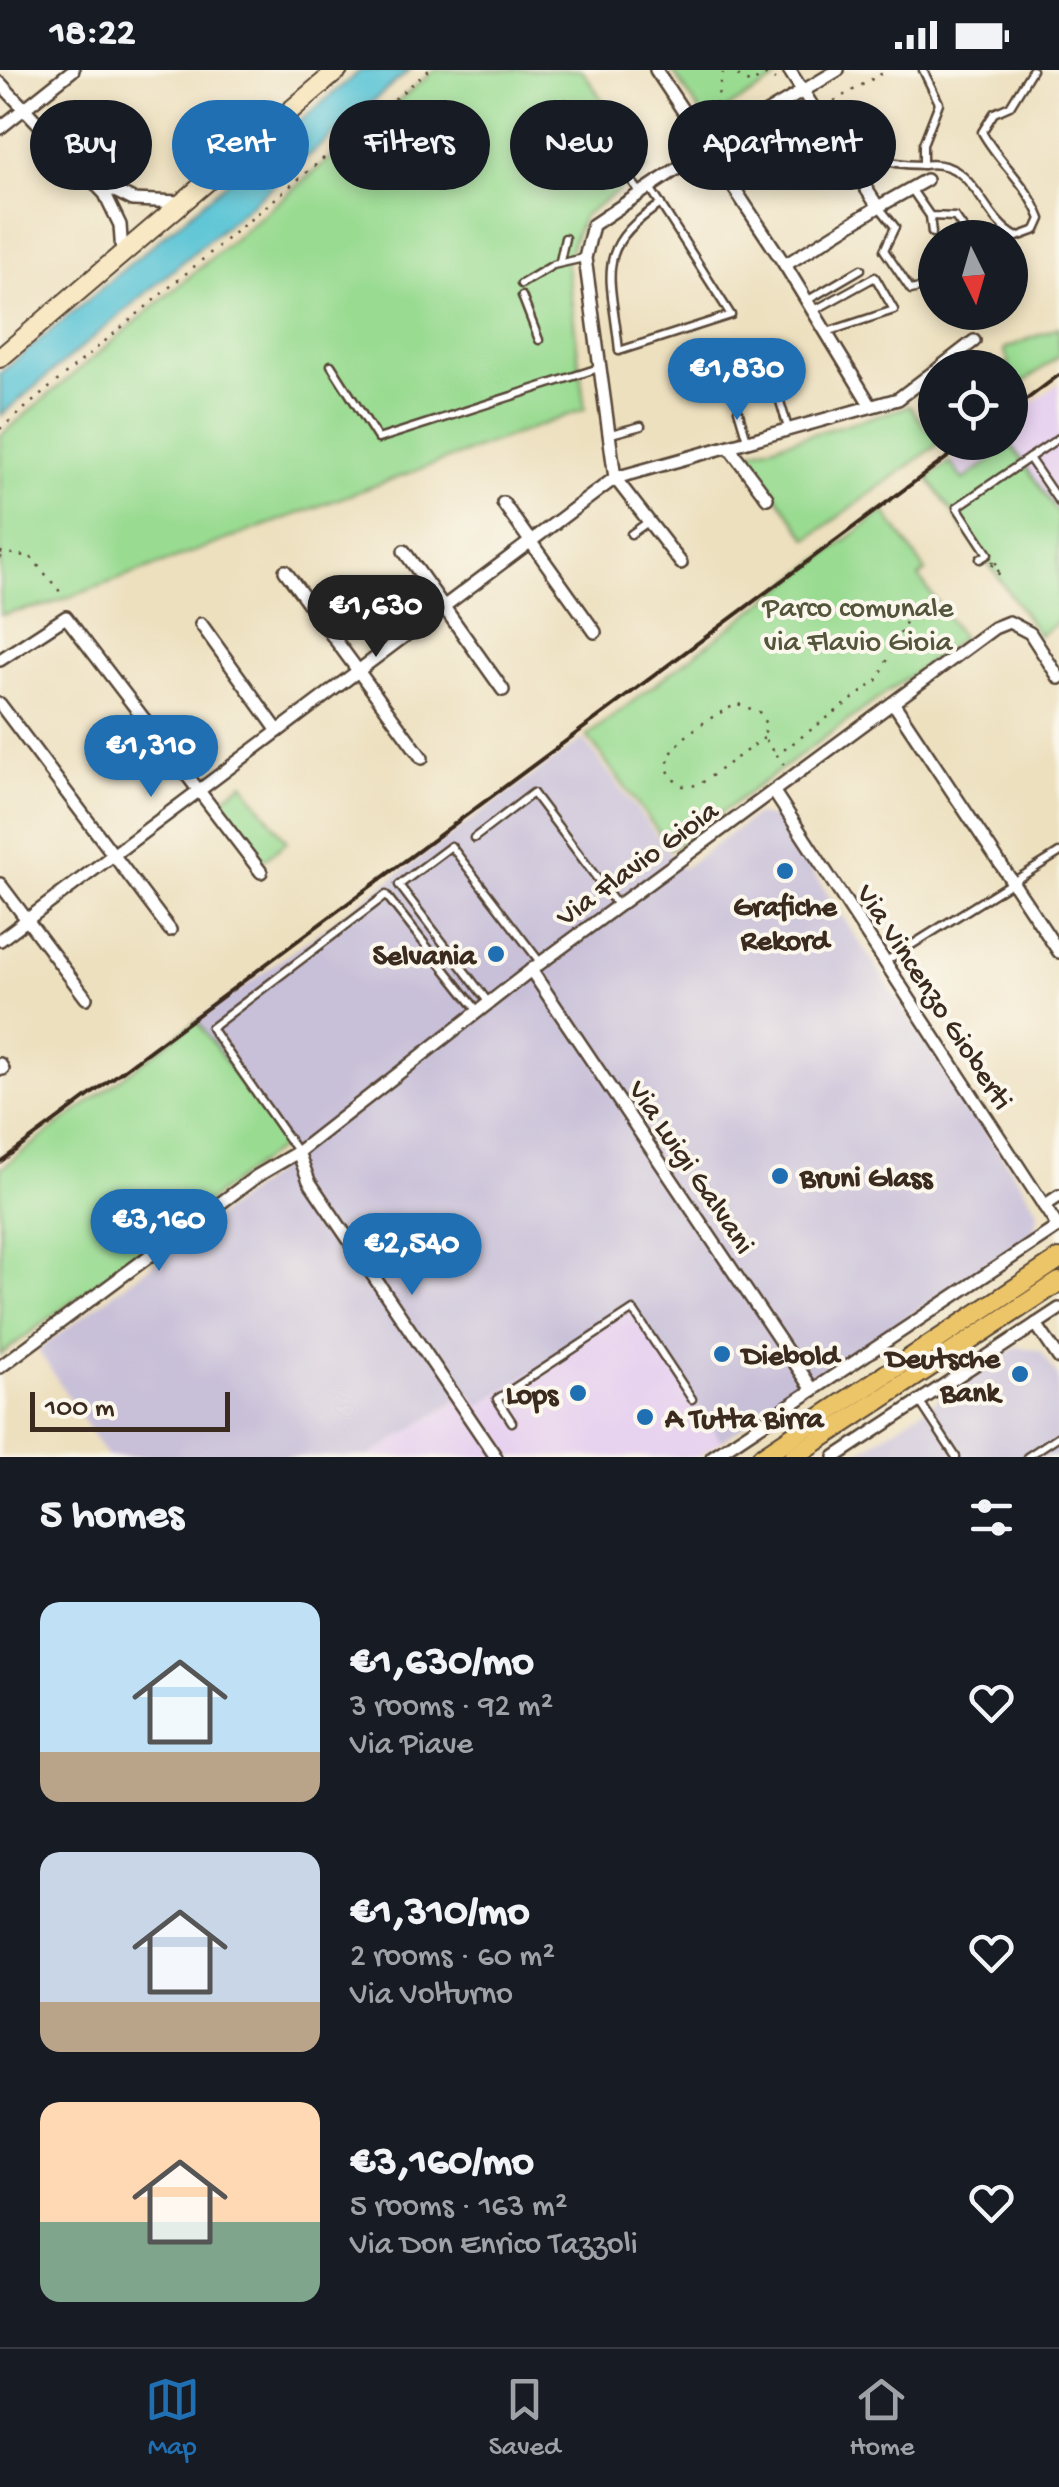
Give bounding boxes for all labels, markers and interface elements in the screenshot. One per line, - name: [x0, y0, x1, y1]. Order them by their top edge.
- text: 18:22: [50, 13, 135, 57]
- chip: Buy: [30, 100, 152, 190]
- chip: Rent: [172, 100, 309, 190]
- chip: Filters: [329, 100, 490, 190]
- chip: New: [510, 100, 648, 190]
- chip: Apartment: [668, 100, 896, 190]
- north arrow: [918, 220, 1028, 330]
- map controls: [918, 220, 1028, 460]
- pin: €1,830: [656, 338, 818, 423]
- button: locate: [918, 350, 1028, 460]
- text: €1,830: [690, 351, 784, 389]
- pin: €1,630: [295, 575, 457, 660]
- text: €1,630: [329, 588, 423, 626]
- park label: Parco comunale via Flavio Gioia: [762, 593, 954, 662]
- pin: €1,310: [70, 715, 232, 800]
- text: €1,310: [106, 728, 196, 766]
- street label: Via Flavio Gioia: [550, 794, 728, 937]
- marker: Grafiche Rekord: [774, 860, 796, 882]
- street label: Via Vincenzo Gioberti: [846, 878, 1018, 1118]
- place label: Grafiche Rekord: [733, 892, 838, 961]
- place label: Selvania: [373, 941, 477, 976]
- marker: Selvania: [485, 943, 507, 965]
- street label: Via Luigi Galvani: [618, 1074, 760, 1262]
- place label: Bruni Glass: [799, 1163, 934, 1198]
- marker: Bruni Glass: [769, 1165, 791, 1187]
- pin: €3,160: [78, 1189, 240, 1274]
- text: €3,160: [112, 1202, 206, 1240]
- pin: €2,540: [331, 1213, 493, 1298]
- text: €2,540: [365, 1226, 459, 1264]
- place label: Diebold: [739, 1341, 843, 1376]
- marker: Diebold: [711, 1343, 733, 1365]
- place label: Deutsche Bank: [883, 1344, 1004, 1413]
- marker: Deutsche Bank: [1009, 1363, 1031, 1385]
- place label: Lops: [506, 1380, 560, 1415]
- marker: Lops: [567, 1382, 589, 1404]
- scale bar: [30, 1387, 230, 1432]
- text: 100 m: [45, 1393, 115, 1426]
- place label: A Tutta Birra: [664, 1404, 825, 1439]
- marker: A Tutta Birra: [634, 1406, 656, 1428]
- icon: filters: [964, 1490, 1019, 1545]
- text: 5 homes: [40, 1493, 183, 1542]
- text: €1,630/mo: [350, 1640, 534, 1689]
- icon: home: [120, 1642, 240, 1762]
- icon: heart: [964, 1675, 1019, 1730]
- text: 3 rooms · 92 m²: [350, 1689, 553, 1727]
- text: Via Piave: [350, 1727, 473, 1765]
- text: €1,310/mo: [350, 1890, 529, 1939]
- icon: home: [120, 1892, 240, 2012]
- icon: heart: [964, 1925, 1019, 1980]
- text: 2 rooms · 60 m²: [350, 1939, 555, 1977]
- text: Via Volturno: [350, 1977, 513, 2015]
- text: €3,160/mo: [350, 2140, 534, 2189]
- icon: home: [120, 2142, 240, 2262]
- icon: heart: [964, 2175, 1019, 2230]
- text: 5 rooms · 163 m²: [350, 2189, 567, 2227]
- text: Via Don Enrico Tazzoli: [350, 2227, 638, 2265]
- tab: Map: [145, 2372, 200, 2465]
- tab: Saved: [489, 2372, 560, 2465]
- tab: Home: [850, 2372, 914, 2465]

